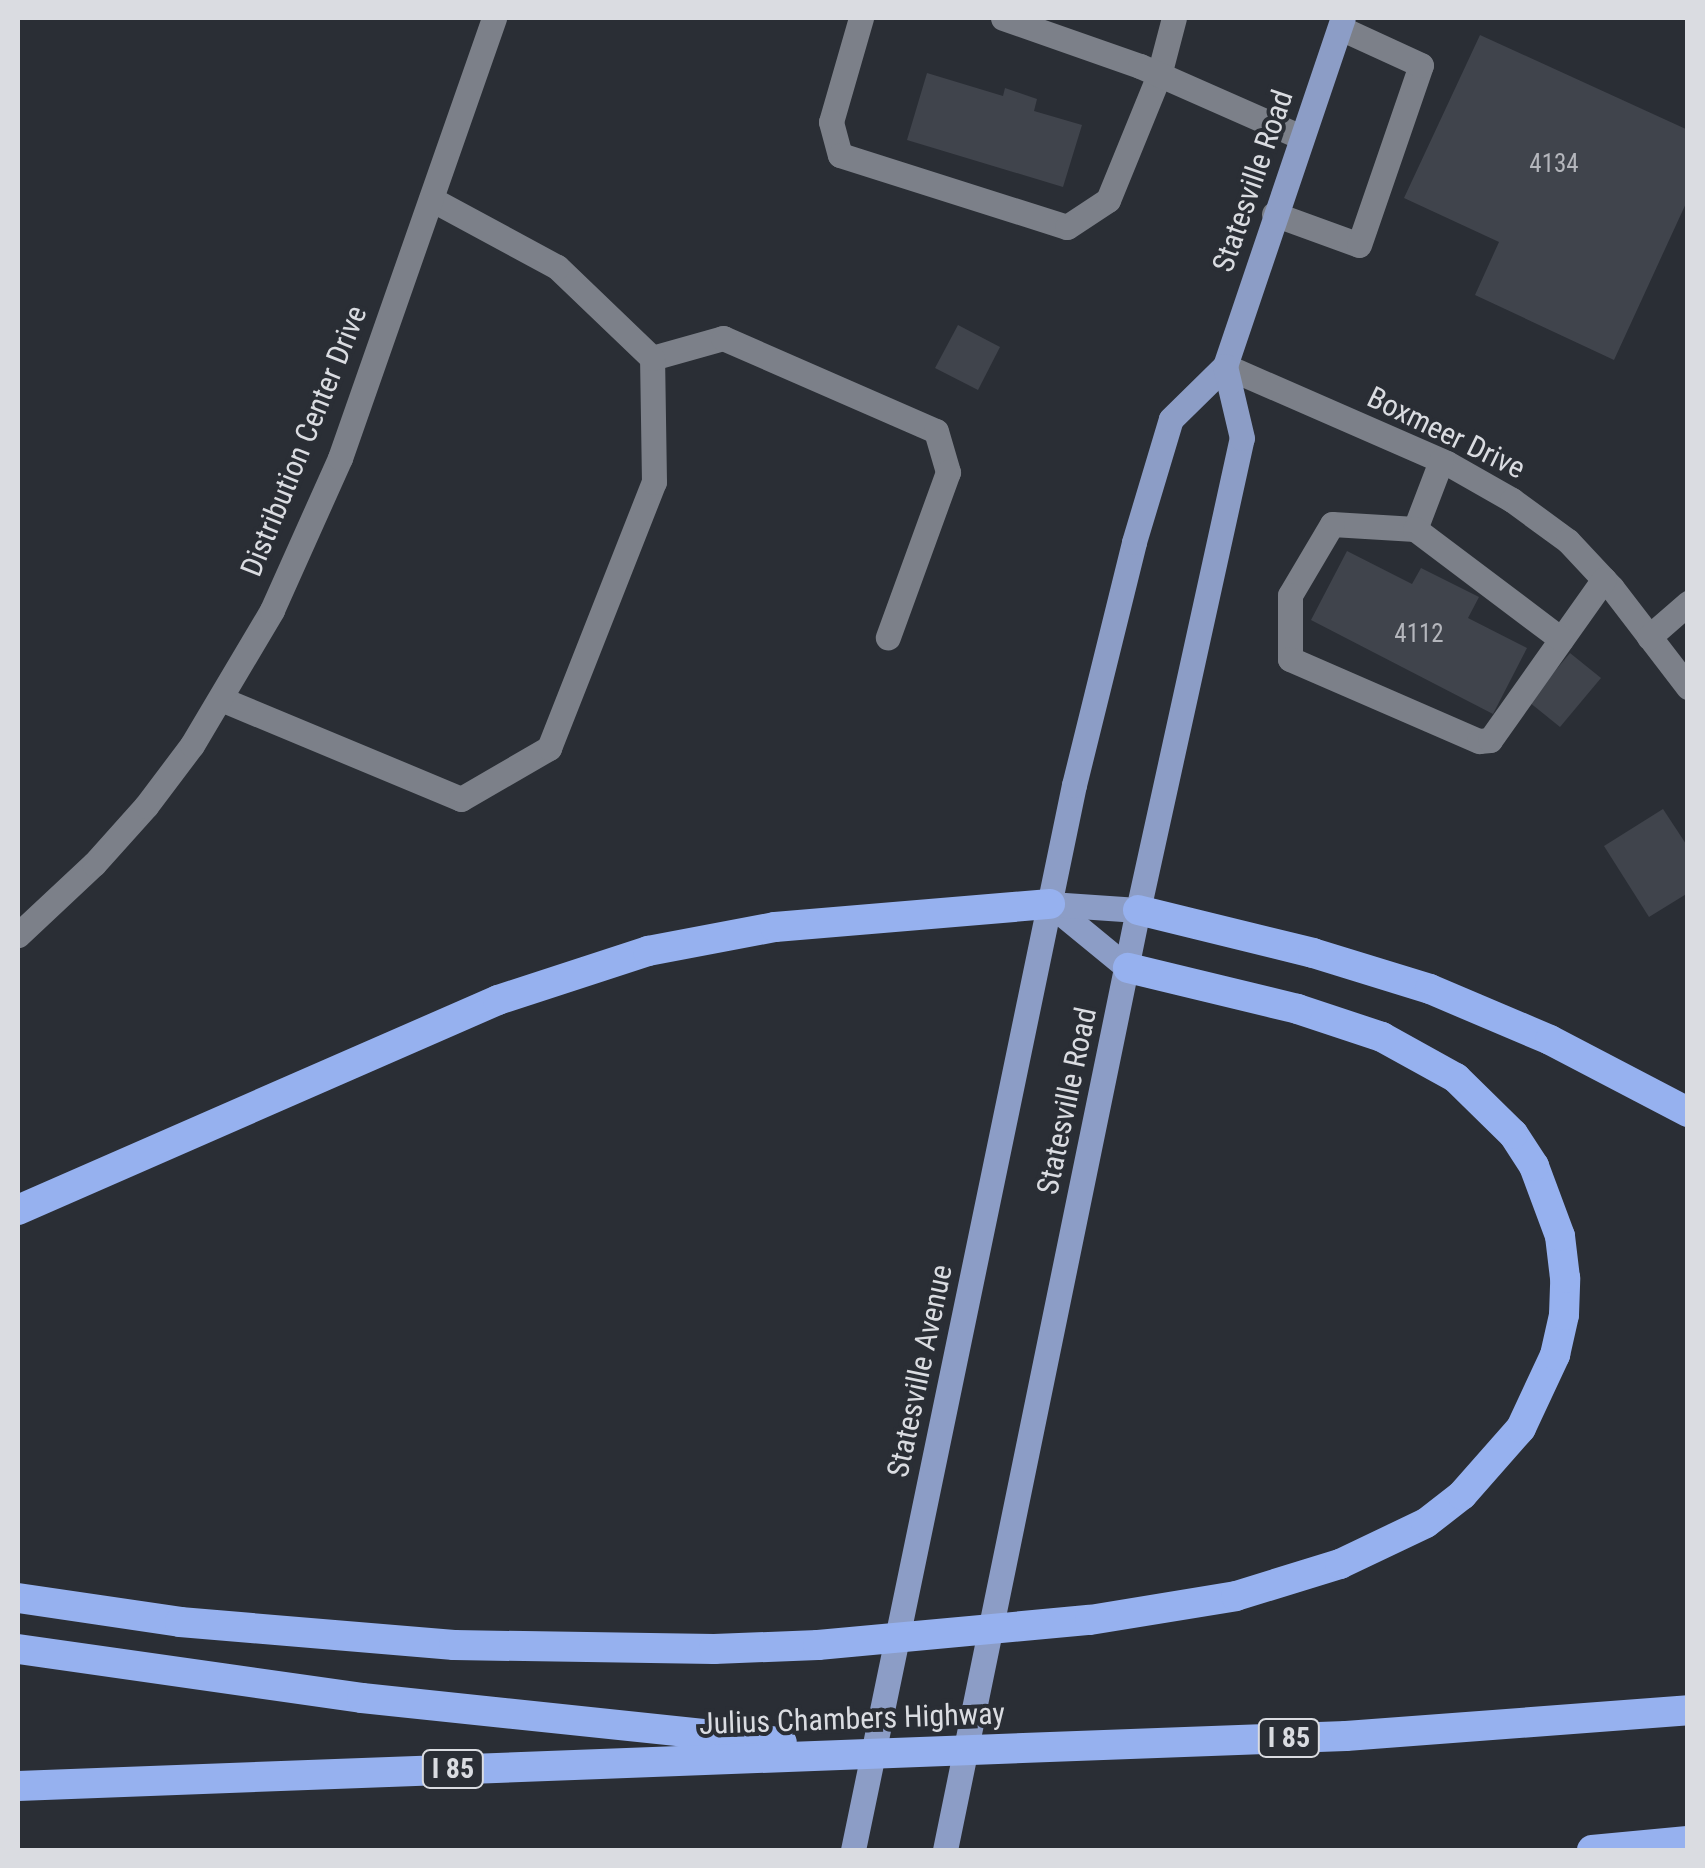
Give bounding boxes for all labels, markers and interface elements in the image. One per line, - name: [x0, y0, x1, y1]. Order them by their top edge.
- street label: Statesville Road: [1205, 85, 1301, 277]
- house number: 4134: [1529, 149, 1579, 179]
- street label: Distribution Center Drive: [233, 300, 375, 582]
- street label: Boxmeer Drive: [1361, 379, 1531, 487]
- house number: 4112: [1394, 619, 1444, 649]
- street label: Statesville Road: [1030, 1004, 1104, 1198]
- street label: Statesville Avenue: [880, 1262, 960, 1480]
- street label: Julius Chambers Highway: [699, 1696, 1005, 1742]
- road number: I 85: [1256, 1715, 1322, 1761]
- road number: I 85: [420, 1746, 486, 1792]

